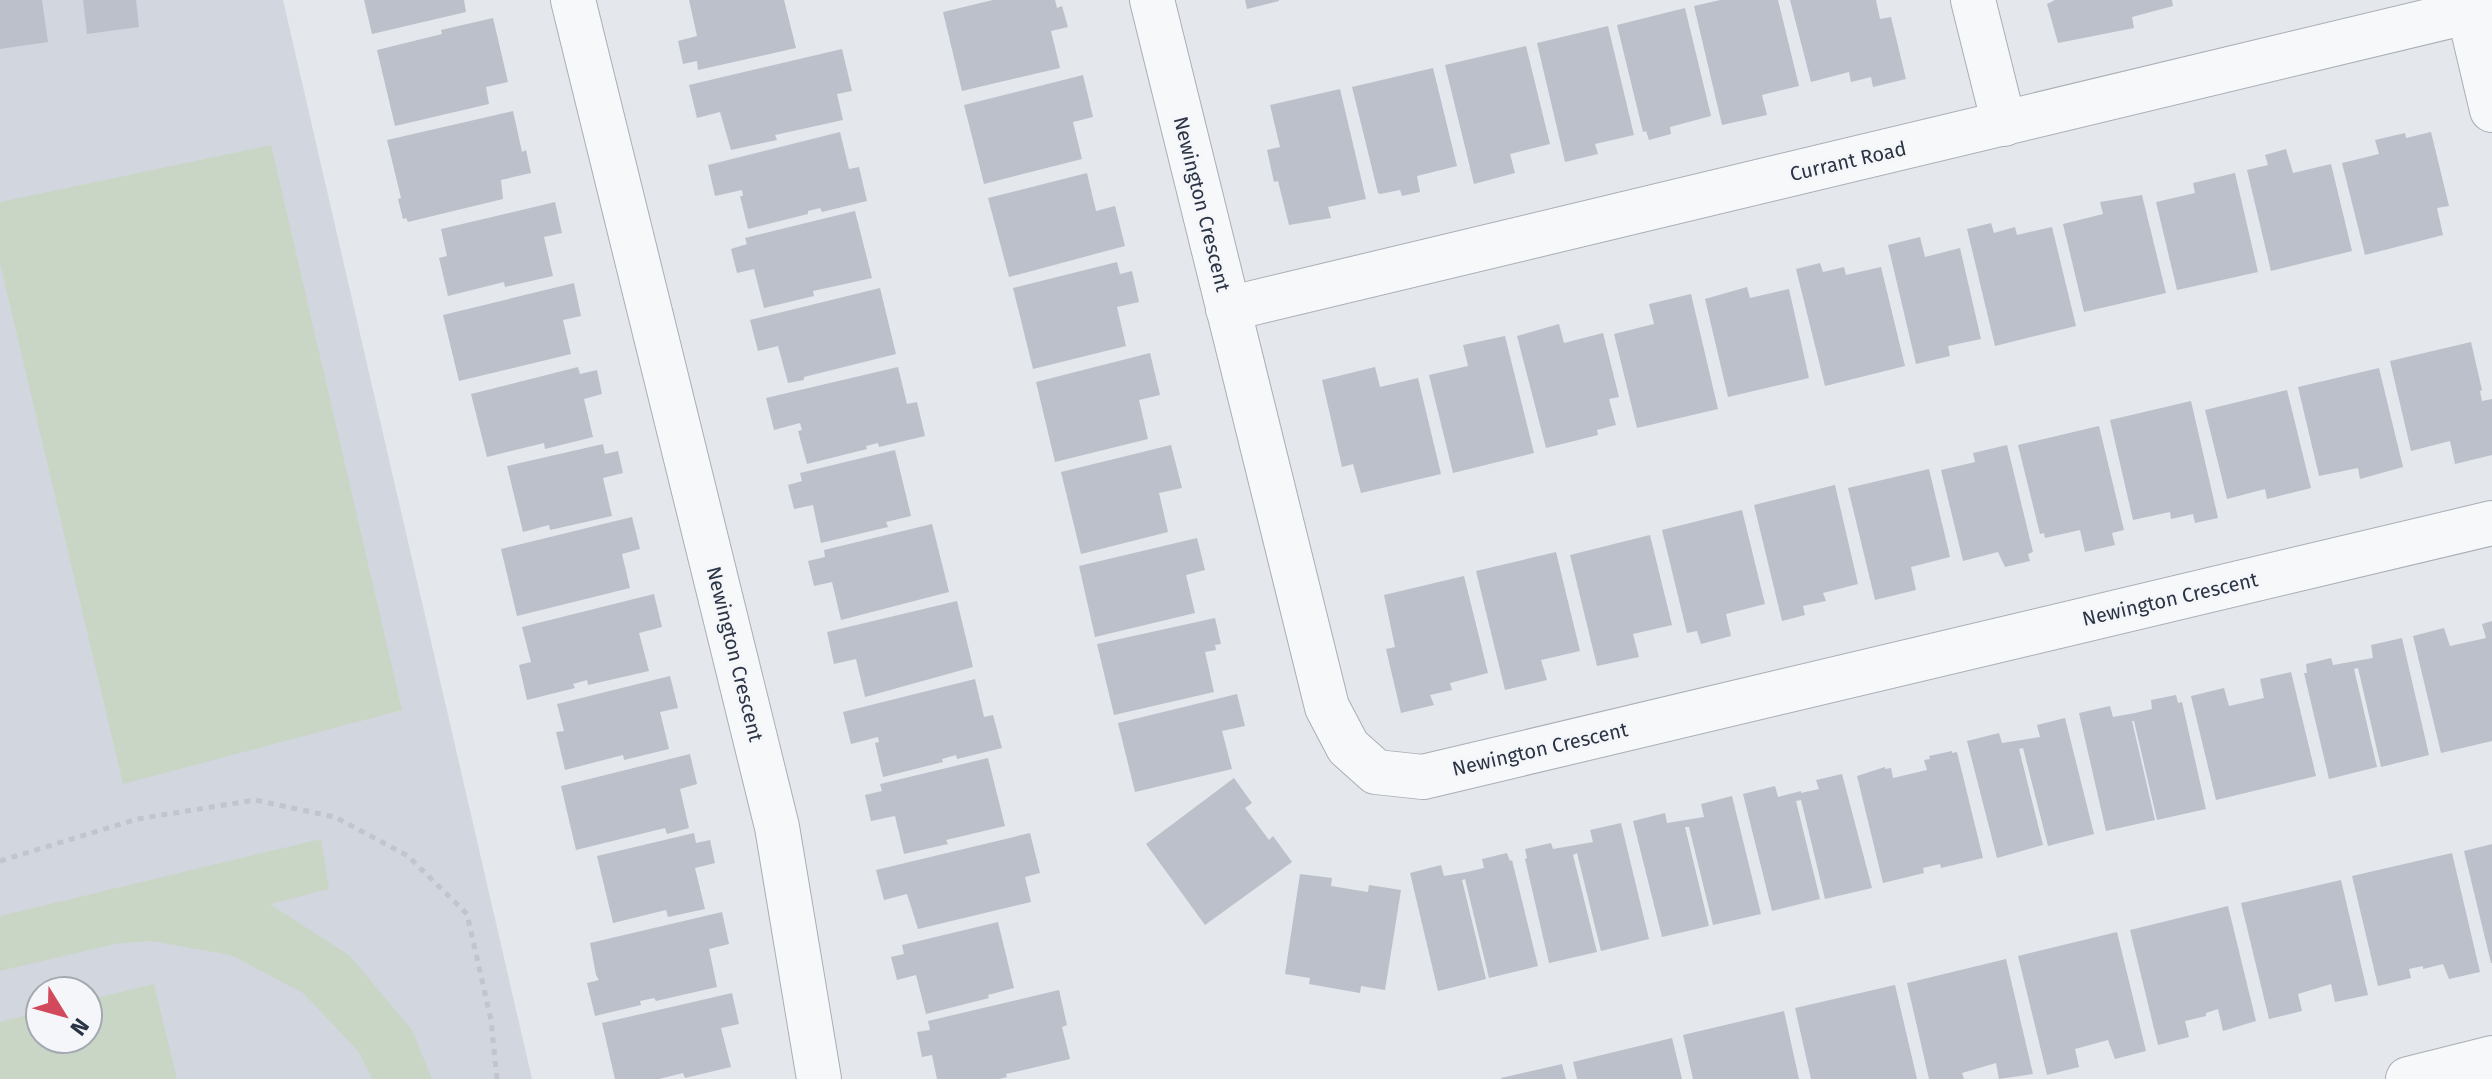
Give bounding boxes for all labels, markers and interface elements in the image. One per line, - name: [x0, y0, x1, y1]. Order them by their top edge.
- street label: Newington Crescent: [1169, 114, 1236, 295]
- street label: Currant Road: [1788, 136, 1908, 186]
- street label: Newington Crescent: [702, 564, 769, 745]
- street label: Newington Crescent: [2080, 567, 2261, 631]
- street label: Newington Crescent: [1450, 717, 1631, 781]
- north arrow: [24, 975, 104, 1055]
- text: N: [64, 1013, 95, 1041]

